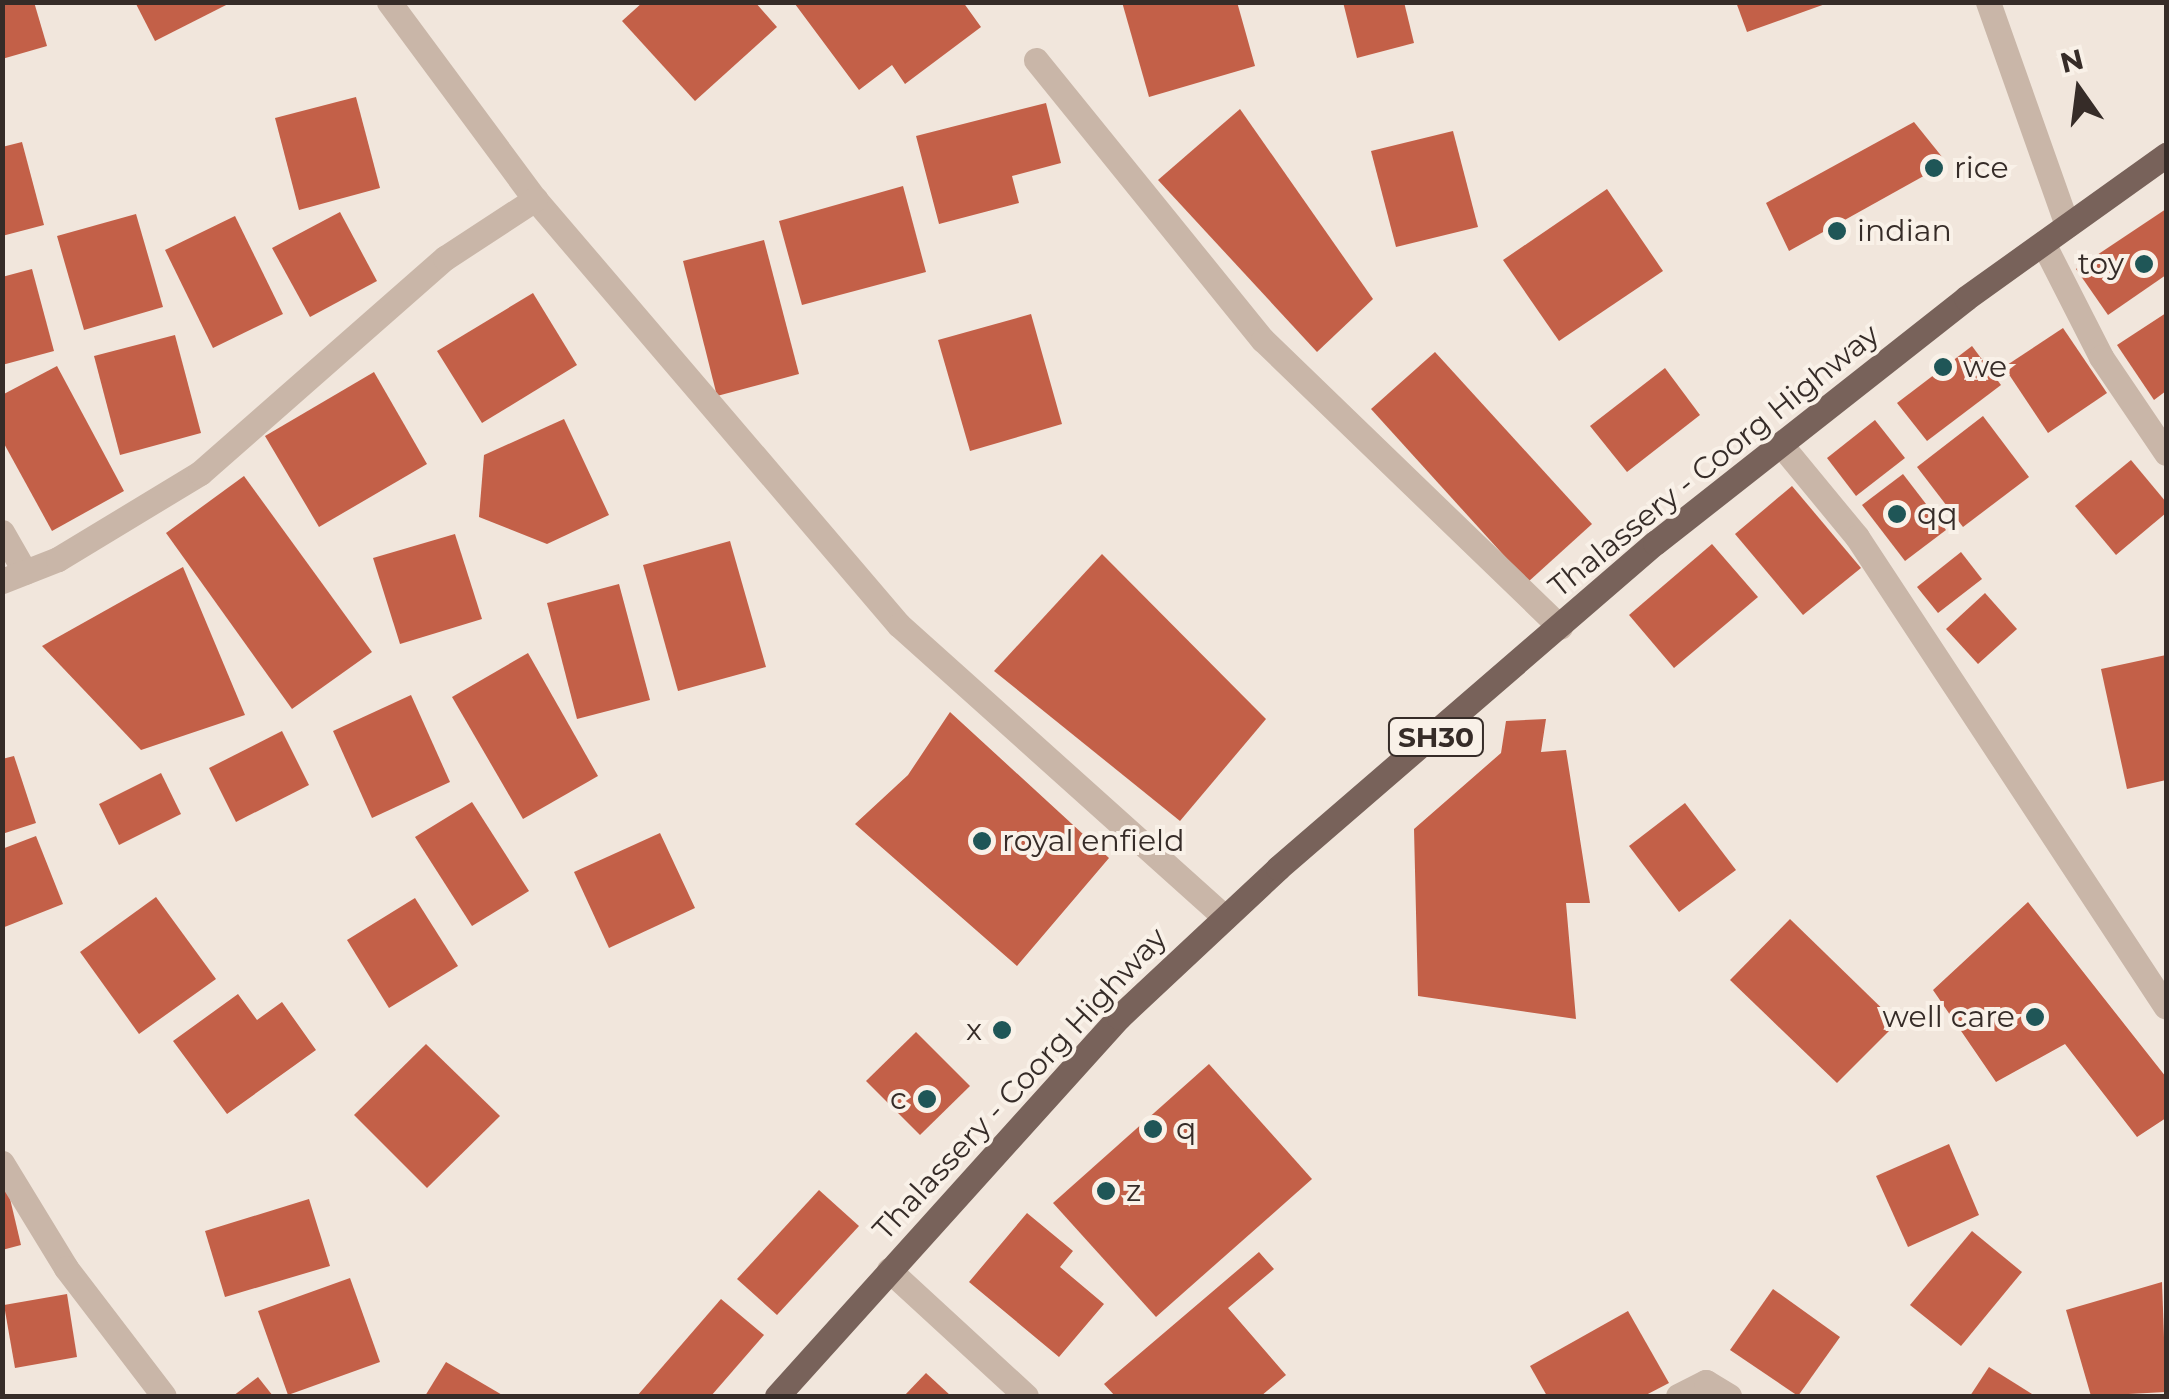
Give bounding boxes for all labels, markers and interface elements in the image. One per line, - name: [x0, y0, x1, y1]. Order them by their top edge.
- north arrow: [2029, 40, 2129, 140]
- text: N: [2057, 42, 2087, 80]
- place label: rice: [1954, 150, 2009, 186]
- marker: rice: [1923, 157, 1945, 179]
- place label: indian: [1857, 213, 1952, 249]
- marker: indian: [1826, 220, 1848, 242]
- place label: toy: [2078, 246, 2124, 282]
- marker: toy: [2133, 253, 2155, 275]
- street label: Thalassery - Coorg Highway: [1542, 317, 1886, 605]
- place label: we: [1963, 349, 2007, 385]
- marker: we: [1932, 356, 1954, 378]
- place label: qq: [1917, 496, 1958, 532]
- marker: qq: [1886, 503, 1908, 525]
- road number: SH30: [1386, 714, 1486, 760]
- place label: royal enfield: [1002, 823, 1185, 859]
- marker: royal enfield: [971, 830, 993, 852]
- street label: Thalassery - Coorg Highway: [866, 920, 1174, 1248]
- place label: well care: [1883, 999, 2015, 1035]
- marker: well care: [2024, 1006, 2046, 1028]
- place label: x: [966, 1012, 982, 1048]
- marker: x: [991, 1019, 1013, 1041]
- place label: c: [890, 1081, 907, 1117]
- marker: c: [916, 1088, 938, 1110]
- place label: q: [1176, 1111, 1196, 1147]
- marker: q: [1140, 1116, 1166, 1142]
- place label: z: [1126, 1173, 1141, 1209]
- marker: z: [1095, 1180, 1117, 1202]

